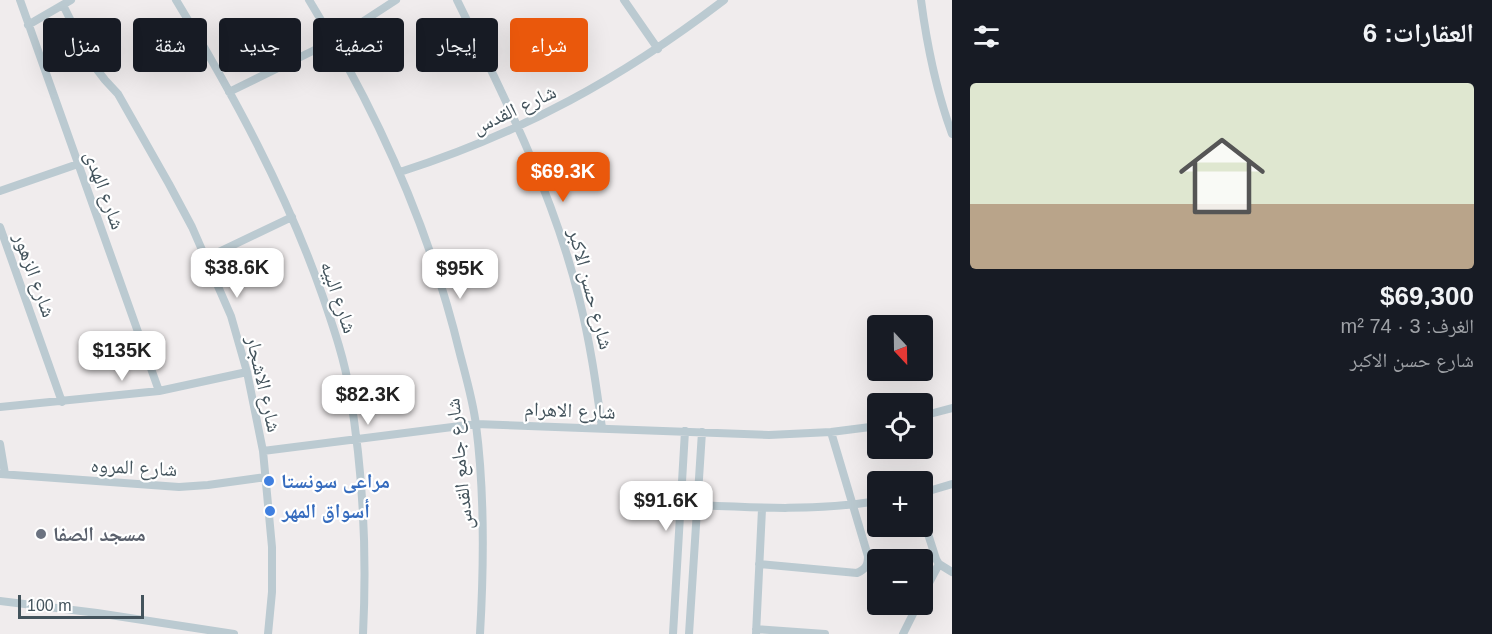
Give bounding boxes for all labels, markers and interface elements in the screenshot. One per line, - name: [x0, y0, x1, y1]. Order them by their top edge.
- chip: منزل: [43, 18, 121, 72]
- chip: شقة: [133, 18, 207, 72]
- chip: جديد: [219, 18, 301, 72]
- chip: تصفية: [313, 18, 404, 72]
- chip: إيجار: [416, 18, 498, 72]
- chip: شراء: [510, 18, 588, 72]
- text: العقارات: 6: [1363, 18, 1474, 48]
- icon: filters: [970, 20, 1003, 53]
- street label: شارع القدس: [469, 80, 560, 140]
- icon: home: [1168, 122, 1276, 230]
- street label: شارع الهدى: [79, 148, 129, 233]
- pin: $69.3K: [514, 152, 612, 203]
- text: $69.3K: [531, 160, 595, 182]
- street label: شارع حسن الاكبر: [562, 225, 618, 352]
- street label: شارع الزهور: [7, 229, 60, 321]
- pin: $38.6K: [188, 248, 286, 299]
- pin: $95K: [424, 249, 496, 300]
- text: $38.6K: [205, 256, 269, 278]
- text: $95K: [436, 257, 484, 279]
- street label: شارع البيه: [315, 258, 362, 337]
- text: $69,300: [1380, 281, 1474, 311]
- north arrow: [867, 315, 933, 381]
- map controls: [867, 315, 933, 615]
- text: الغرف: 3 · 74 m²: [1341, 315, 1474, 337]
- pin: $135K: [80, 331, 164, 382]
- street label: شارع الاشجار: [240, 333, 286, 435]
- text: $135K: [93, 339, 151, 361]
- text: شارع حسن الاكبر: [1350, 349, 1474, 371]
- pin: $82.3K: [319, 375, 417, 426]
- text: $82.3K: [336, 383, 400, 405]
- button: locate: [867, 393, 933, 459]
- street label: شارع جامع القدس: [441, 397, 479, 531]
- street label: شارع الاهرام: [524, 397, 616, 426]
- street label: شارع المروه: [90, 454, 178, 482]
- place label: مراعى سونستا: [281, 470, 390, 494]
- button: +: [867, 471, 933, 537]
- marker: مراعى سونستا: [262, 474, 276, 488]
- pin: $91.6K: [617, 481, 715, 532]
- text: $91.6K: [634, 489, 698, 511]
- place label: أسواق المهر: [281, 498, 370, 523]
- marker: أسواق المهر: [263, 504, 277, 518]
- place label: مسجد الصفا: [53, 523, 146, 545]
- marker: مسجد الصفا: [34, 527, 48, 541]
- button: −: [867, 549, 933, 615]
- scale bar: [18, 592, 144, 620]
- text: 100 m: [27, 597, 71, 614]

